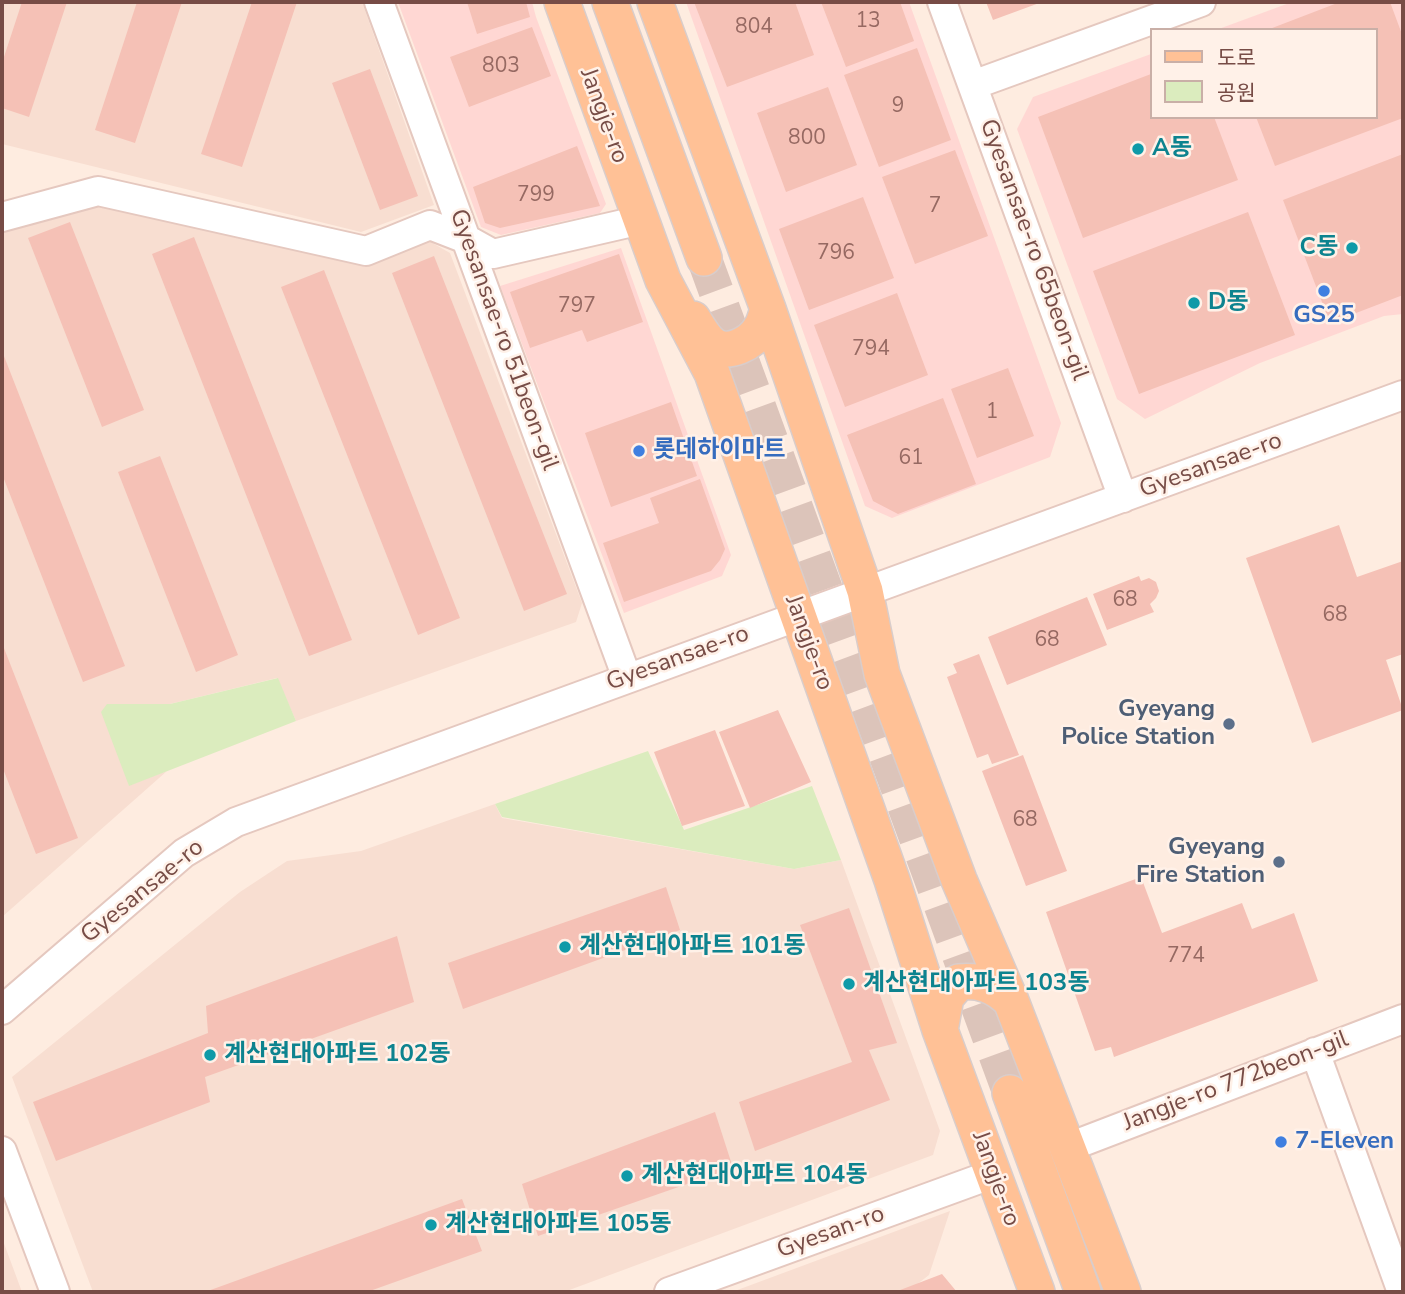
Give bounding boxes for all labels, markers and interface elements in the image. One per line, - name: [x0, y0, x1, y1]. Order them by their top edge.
- house number: 13: [855, 9, 881, 35]
- house number: 804: [735, 15, 773, 41]
- legend: [1150, 28, 1377, 119]
- text: 도로: [1217, 44, 1256, 72]
- house number: 803: [482, 54, 520, 80]
- street label: Jangje-ro: [573, 65, 633, 167]
- text: 공원: [1217, 79, 1256, 107]
- house number: 9: [892, 94, 904, 120]
- street label: Gyesansae-ro 65beon-gil: [972, 116, 1094, 384]
- house number: 800: [788, 126, 826, 152]
- place label: A동: [1152, 135, 1192, 163]
- marker: A동: [1130, 141, 1146, 157]
- house number: 799: [517, 183, 555, 209]
- house number: 7: [929, 194, 941, 220]
- street label: Gyesansae-ro 51beon-gil: [442, 206, 564, 474]
- place label: C동: [1300, 234, 1338, 262]
- marker: C동: [1344, 240, 1360, 256]
- house number: 796: [817, 241, 855, 267]
- marker: GS25: [1316, 283, 1332, 299]
- place label: D동: [1208, 289, 1248, 317]
- house number: 797: [558, 294, 596, 320]
- marker: D동: [1186, 295, 1202, 311]
- place label: GS25: [1293, 302, 1355, 330]
- house number: 794: [852, 337, 890, 363]
- house number: 1: [986, 400, 998, 426]
- street label: Gyesansae-ro: [1136, 427, 1286, 505]
- place label: 롯데하이마트: [653, 437, 785, 465]
- marker: 롯데하이마트: [631, 443, 647, 459]
- house number: 61: [898, 446, 924, 472]
- house number: 68: [1112, 588, 1138, 614]
- street label: Jangje-ro: [778, 592, 838, 694]
- house number: 68: [1322, 603, 1348, 629]
- street label: Gyesansae-ro: [603, 620, 753, 698]
- house number: 68: [1034, 628, 1060, 654]
- place label: Gyeyang Police Station: [1061, 696, 1215, 752]
- marker: Gyeyang Police Station: [1221, 716, 1237, 732]
- house number: 68: [1012, 808, 1038, 834]
- street label: Gyesansae-ro: [76, 834, 210, 950]
- place label: Gyeyang Fire Station: [1136, 834, 1265, 890]
- marker: Gyeyang Fire Station: [1271, 854, 1287, 870]
- place label: 계산현대아파트 101동: [579, 933, 805, 961]
- marker: 계산현대아파트 101동: [557, 939, 573, 955]
- house number: 774: [1167, 944, 1205, 970]
- place label: 계산현대아파트 103동: [863, 970, 1089, 998]
- marker: 계산현대아파트 103동: [841, 976, 857, 992]
- street label: Jangje-ro 772beon-gil: [1119, 1026, 1353, 1138]
- place label: 계산현대아파트 102동: [224, 1041, 450, 1069]
- marker: 계산현대아파트 102동: [202, 1047, 218, 1063]
- street label: Jangje-ro: [965, 1128, 1025, 1230]
- place label: 7-Eleven: [1295, 1128, 1394, 1156]
- marker: 7-Eleven: [1273, 1134, 1289, 1150]
- place label: 계산현대아파트 104동: [641, 1162, 867, 1190]
- marker: 계산현대아파트 104동: [619, 1168, 635, 1184]
- street label: Gyesan-ro: [773, 1200, 889, 1266]
- place label: 계산현대아파트 105동: [445, 1211, 671, 1239]
- marker: 계산현대아파트 105동: [423, 1217, 439, 1233]

